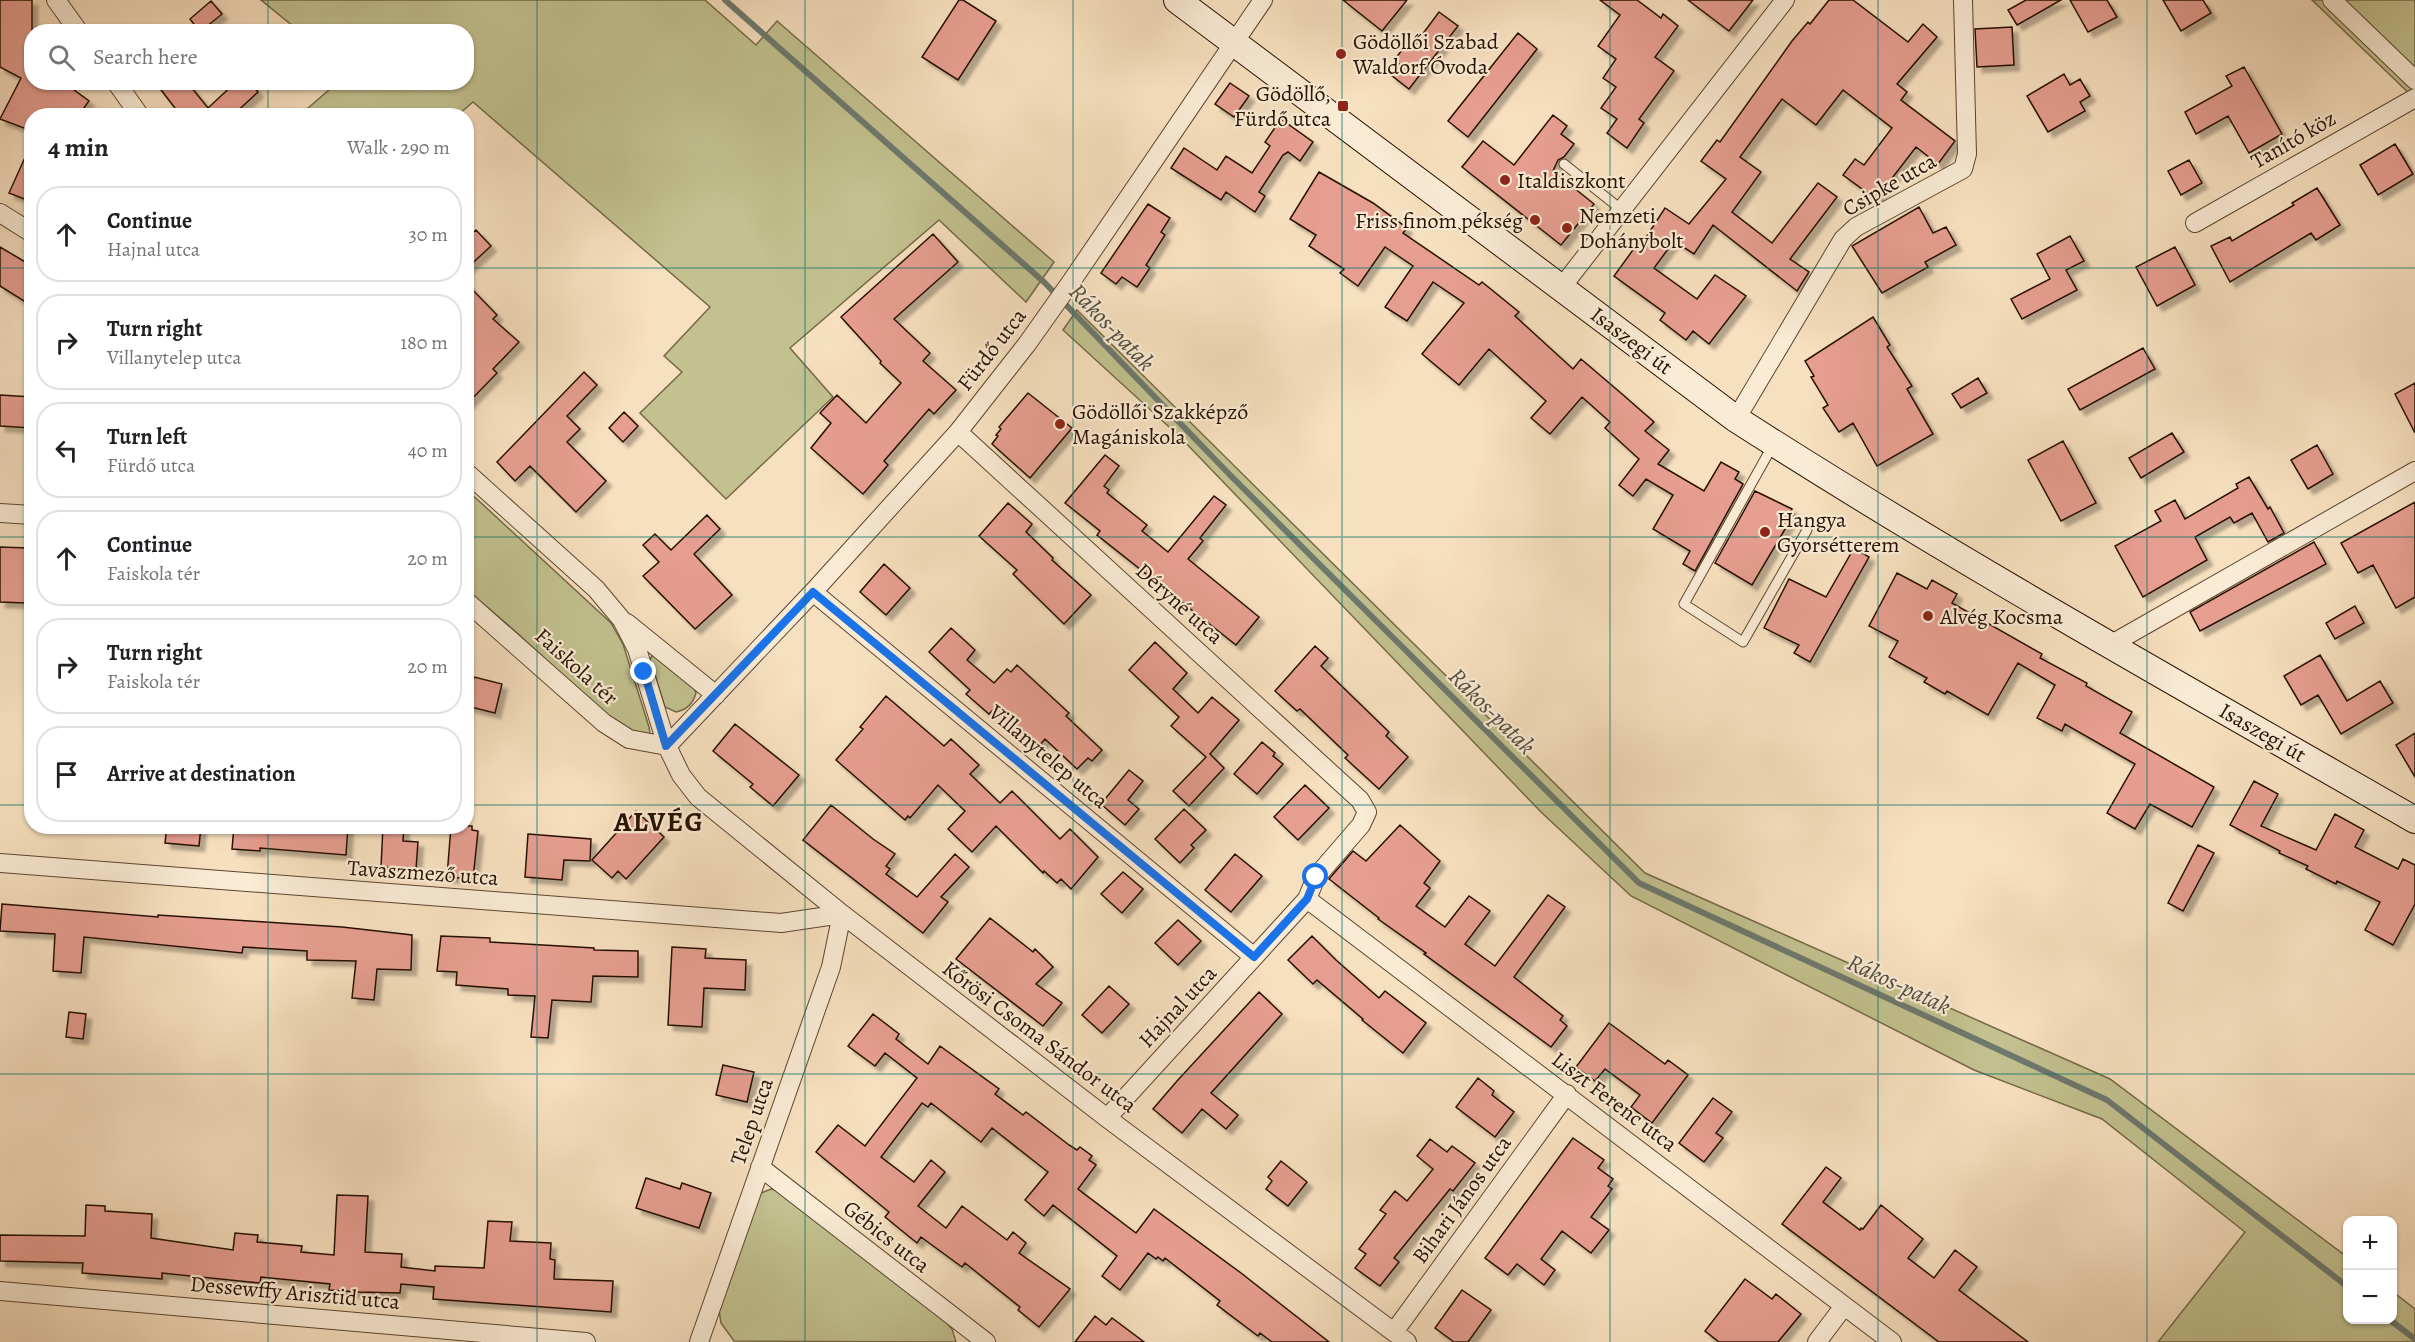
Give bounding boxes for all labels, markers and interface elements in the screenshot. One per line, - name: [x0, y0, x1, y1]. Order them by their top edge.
- search box: [24, 24, 474, 90]
- place label: Gödöllői Szabad Waldorf Óvoda: [1352, 27, 1499, 82]
- icon: search: [45, 41, 78, 74]
- text: Search here: [93, 42, 198, 72]
- marker: Gödöllői Szabad Waldorf Óvoda: [1334, 47, 1348, 61]
- place label: Gödöllő, Fürdő utca: [1234, 79, 1332, 134]
- marker: Gödöllő, Fürdő utca: [1336, 99, 1350, 113]
- street label: Tanító köz: [2245, 103, 2342, 176]
- text: 4 min: [48, 130, 109, 165]
- text: Walk · 290 m: [347, 134, 450, 161]
- street label: Csipke utca: [1837, 146, 1943, 224]
- place label: Italdiszkont: [1517, 166, 1626, 196]
- marker: Italdiszkont: [1498, 173, 1512, 187]
- place label: Nemzeti Dohánybolt: [1579, 201, 1684, 256]
- text: Continue: [107, 206, 192, 236]
- place label: Friss finom pékség: [1355, 206, 1523, 236]
- marker: Friss finom pékség: [1528, 213, 1542, 227]
- icon: ahead: [50, 218, 83, 251]
- text: 30 m: [408, 221, 448, 248]
- marker: Nemzeti Dohánybolt: [1560, 221, 1574, 235]
- text: Hajnal utca: [107, 236, 200, 263]
- water label: Rákos-patak: [1062, 276, 1162, 378]
- street label: Isaszegi út: [1584, 300, 1679, 382]
- street label: Fürdő utca: [950, 302, 1034, 397]
- text: Turn right: [107, 314, 203, 344]
- icon: right: [50, 326, 83, 359]
- text: 180 m: [400, 329, 448, 356]
- text: Villanytelep utca: [107, 344, 242, 371]
- place label: Gödöllői Szakképző Magániskola: [1072, 397, 1248, 452]
- marker: Gödöllői Szakképző Magániskola: [1053, 417, 1067, 431]
- text: Turn left: [107, 422, 187, 452]
- icon: left: [50, 434, 83, 467]
- text: 40 m: [408, 437, 448, 464]
- text: Fürdő utca: [107, 452, 195, 479]
- place label: Hangya Gyorsétterem: [1777, 505, 1900, 560]
- marker: Hangya Gyorsétterem: [1758, 525, 1772, 539]
- text: Continue: [107, 530, 192, 560]
- icon: ahead: [50, 542, 83, 575]
- text: 20 m: [407, 545, 448, 572]
- street label: Déryné utca: [1129, 556, 1230, 652]
- text: Faiskola tér: [107, 560, 200, 587]
- place label: Alvég Kocsma: [1939, 602, 2064, 632]
- marker: Alvég Kocsma: [1921, 609, 1935, 623]
- street label: Faiskola tér: [528, 621, 624, 712]
- text: Turn right: [107, 638, 203, 668]
- icon: right: [50, 650, 83, 683]
- text: 20 m: [407, 653, 448, 680]
- route end: [630, 658, 656, 684]
- water label: Rákos-patak: [1442, 661, 1543, 762]
- text: Faiskola tér: [107, 668, 200, 695]
- street label: Isaszegi út: [2213, 696, 2312, 770]
- street label: Villanytelep utca: [981, 697, 1115, 816]
- icon: arrive: [50, 758, 83, 791]
- text: Arrive at destination: [107, 759, 296, 789]
- district label: ALVÉG: [613, 803, 704, 841]
- street label: Tavaszmező utca: [346, 853, 500, 893]
- route start: [1302, 863, 1328, 889]
- water label: Rákos-patak: [1842, 946, 1956, 1022]
- street label: Kőrösi Csoma Sándor utca: [936, 954, 1144, 1120]
- street label: Hajnal utca: [1132, 958, 1224, 1054]
- street label: Liszt Ferenc utca: [1545, 1045, 1684, 1159]
- street label: Telep utca: [723, 1073, 781, 1169]
- street label: Bihari János utca: [1405, 1129, 1519, 1270]
- street label: Gébics utca: [837, 1193, 937, 1281]
- map controls: [2343, 1216, 2397, 1324]
- button: +: [2343, 1216, 2397, 1270]
- street label: Dessewffy Arisztid utca: [189, 1269, 402, 1317]
- button: −: [2343, 1270, 2397, 1324]

